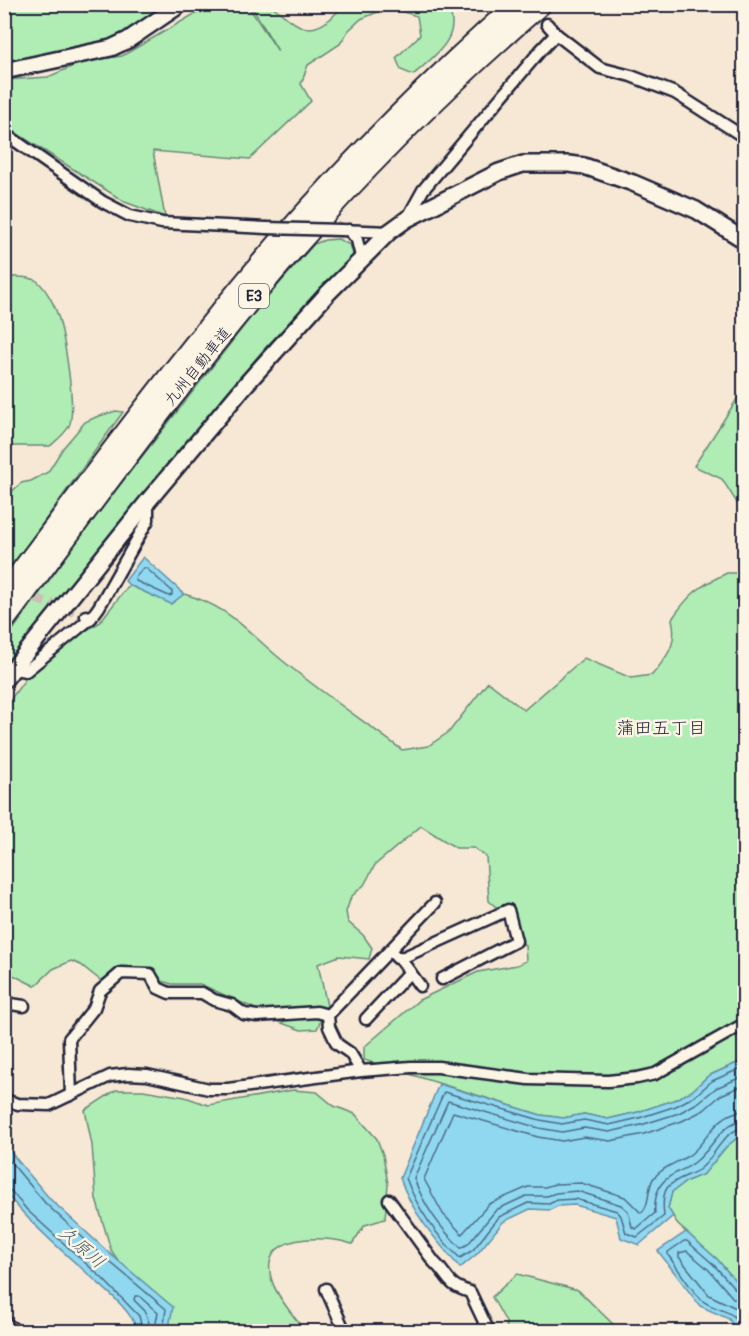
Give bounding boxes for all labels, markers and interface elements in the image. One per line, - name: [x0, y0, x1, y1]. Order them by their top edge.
- road number: E3: [239, 284, 269, 308]
- street label: 九州自動車道: [160, 323, 236, 410]
- district label: 蒲田五丁目: [616, 717, 706, 740]
- water label: 久原川: [54, 1221, 110, 1274]

